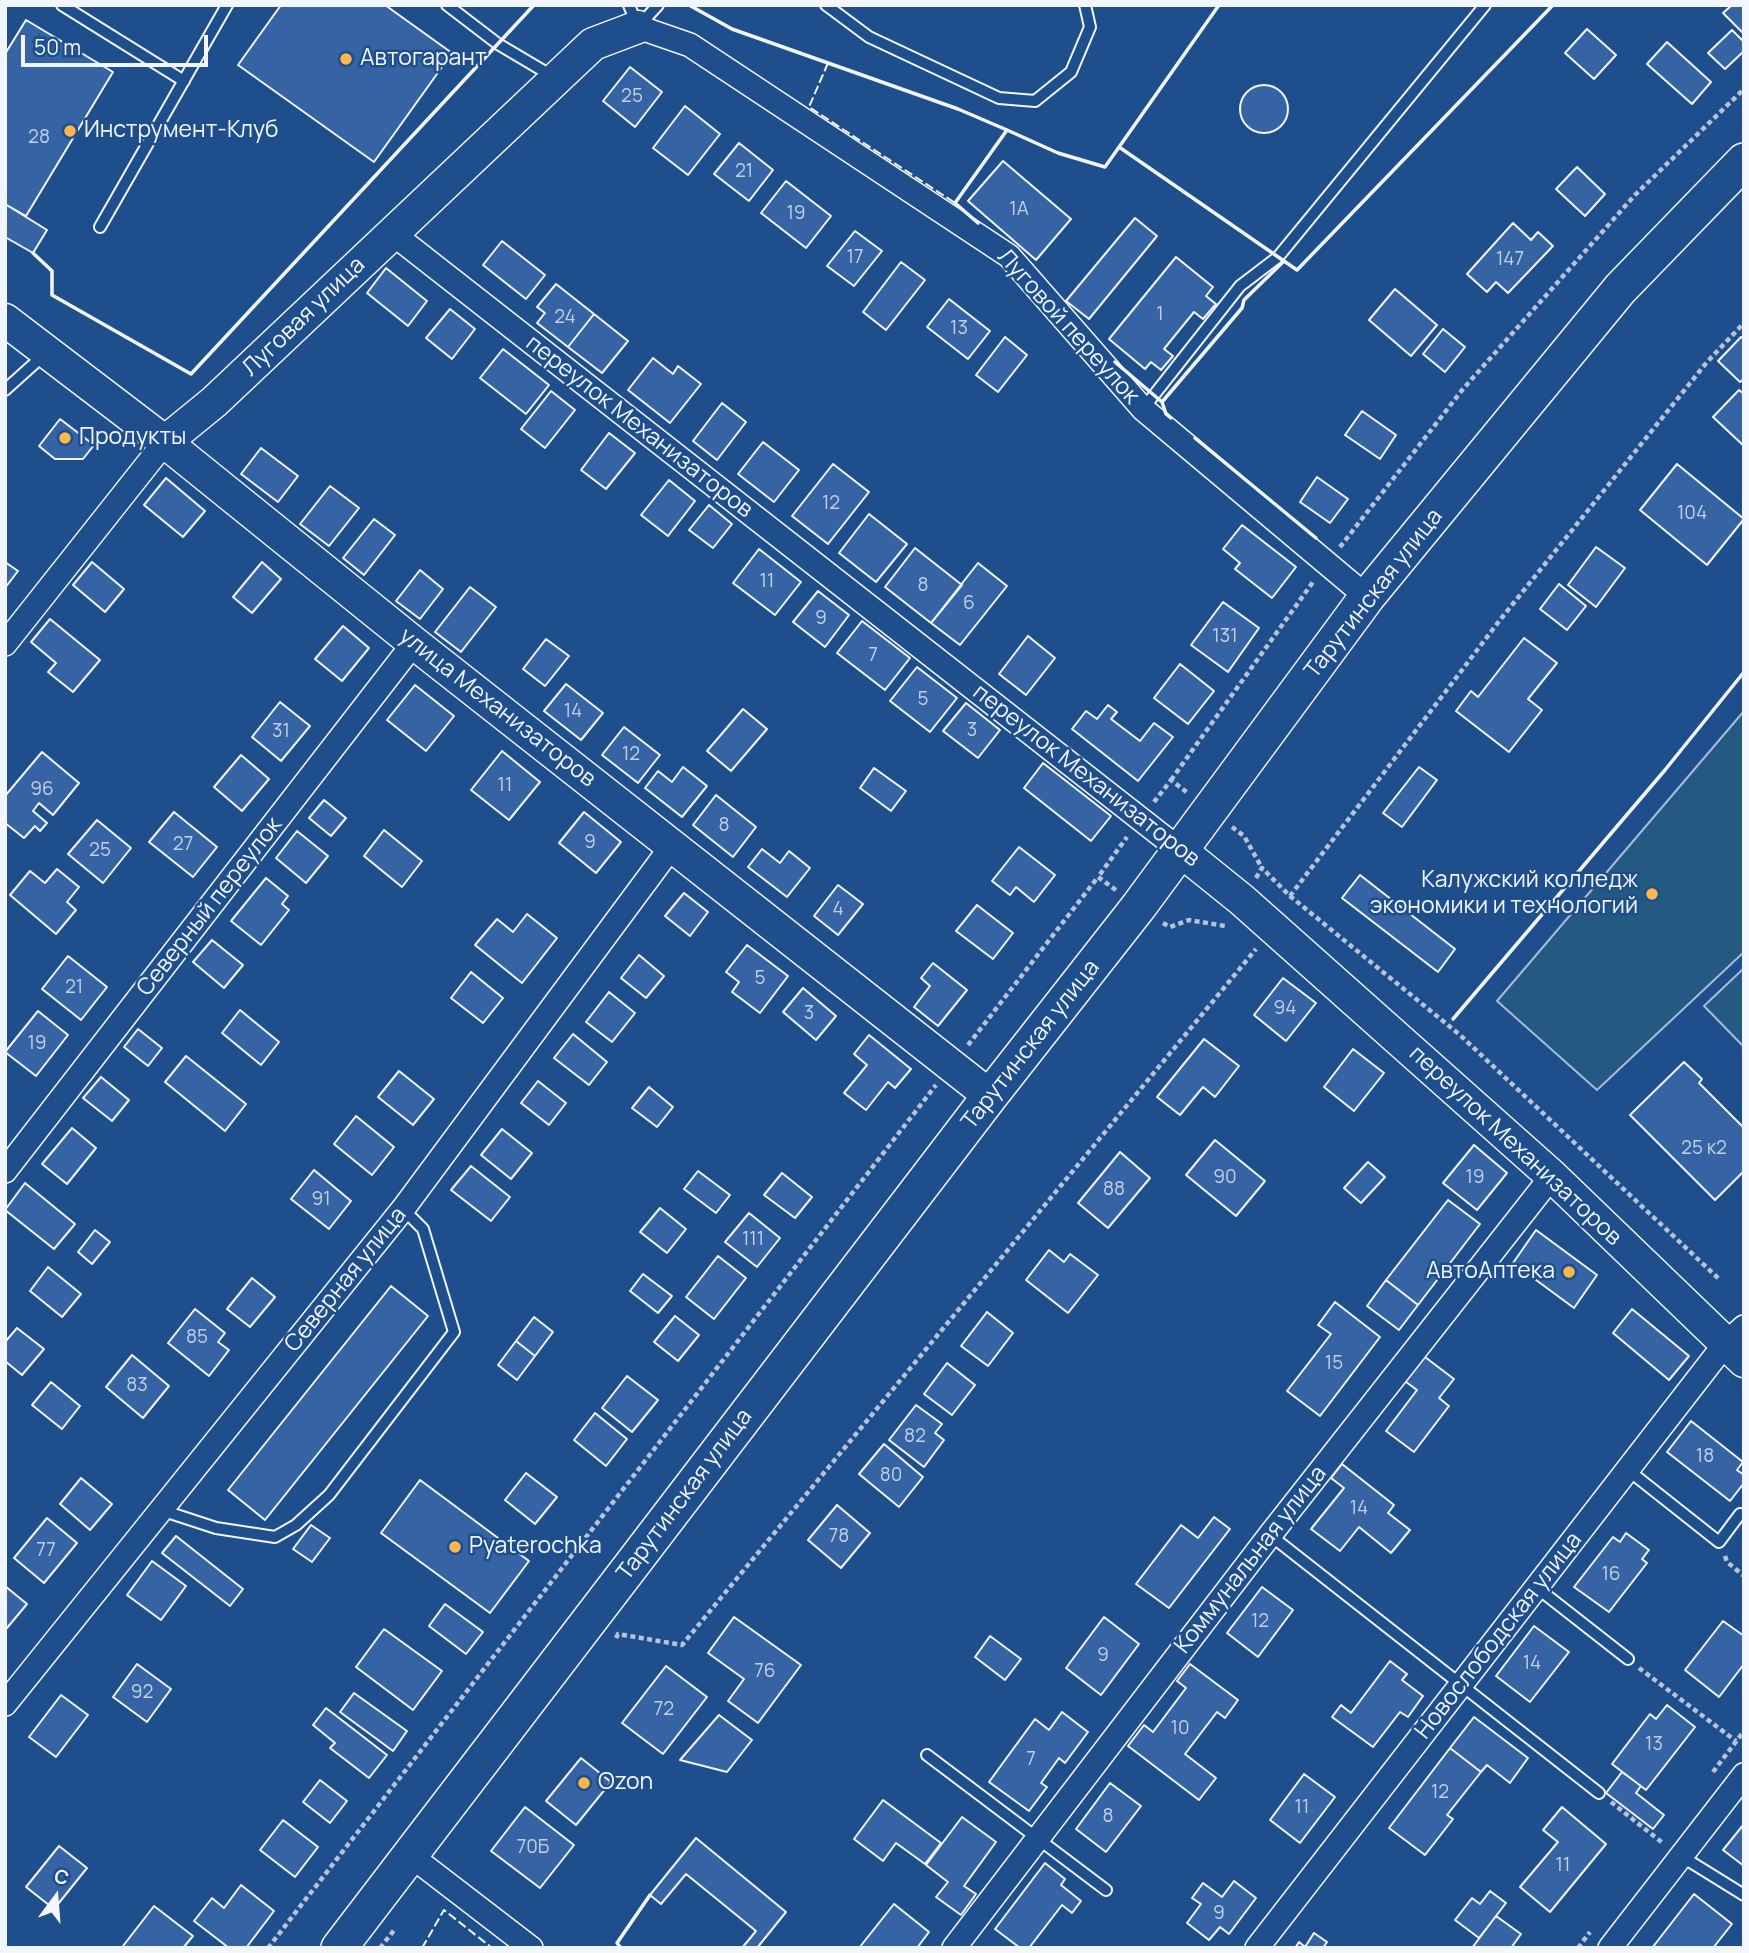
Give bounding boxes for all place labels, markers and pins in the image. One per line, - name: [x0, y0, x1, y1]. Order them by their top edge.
- place label: Автогарант: [360, 45, 487, 73]
- marker: Автогарант: [338, 51, 354, 67]
- place label: Инструмент-Клуб: [84, 117, 278, 145]
- marker: Инструмент-Клуб: [62, 123, 78, 139]
- place label: Продукты: [79, 424, 186, 452]
- marker: Продукты: [57, 430, 73, 446]
- place label: Калужский колледж экономики и технологий: [1370, 867, 1638, 921]
- marker: Калужский колледж экономики и технологий: [1644, 886, 1660, 902]
- place label: АвтоАптека: [1426, 1258, 1555, 1286]
- marker: АвтоАптека: [1561, 1264, 1577, 1280]
- place label: Pyaterochka: [469, 1533, 602, 1561]
- marker: Pyaterochka: [447, 1539, 463, 1555]
- place label: Ozon: [598, 1769, 653, 1797]
- marker: Ozon: [576, 1775, 592, 1791]

